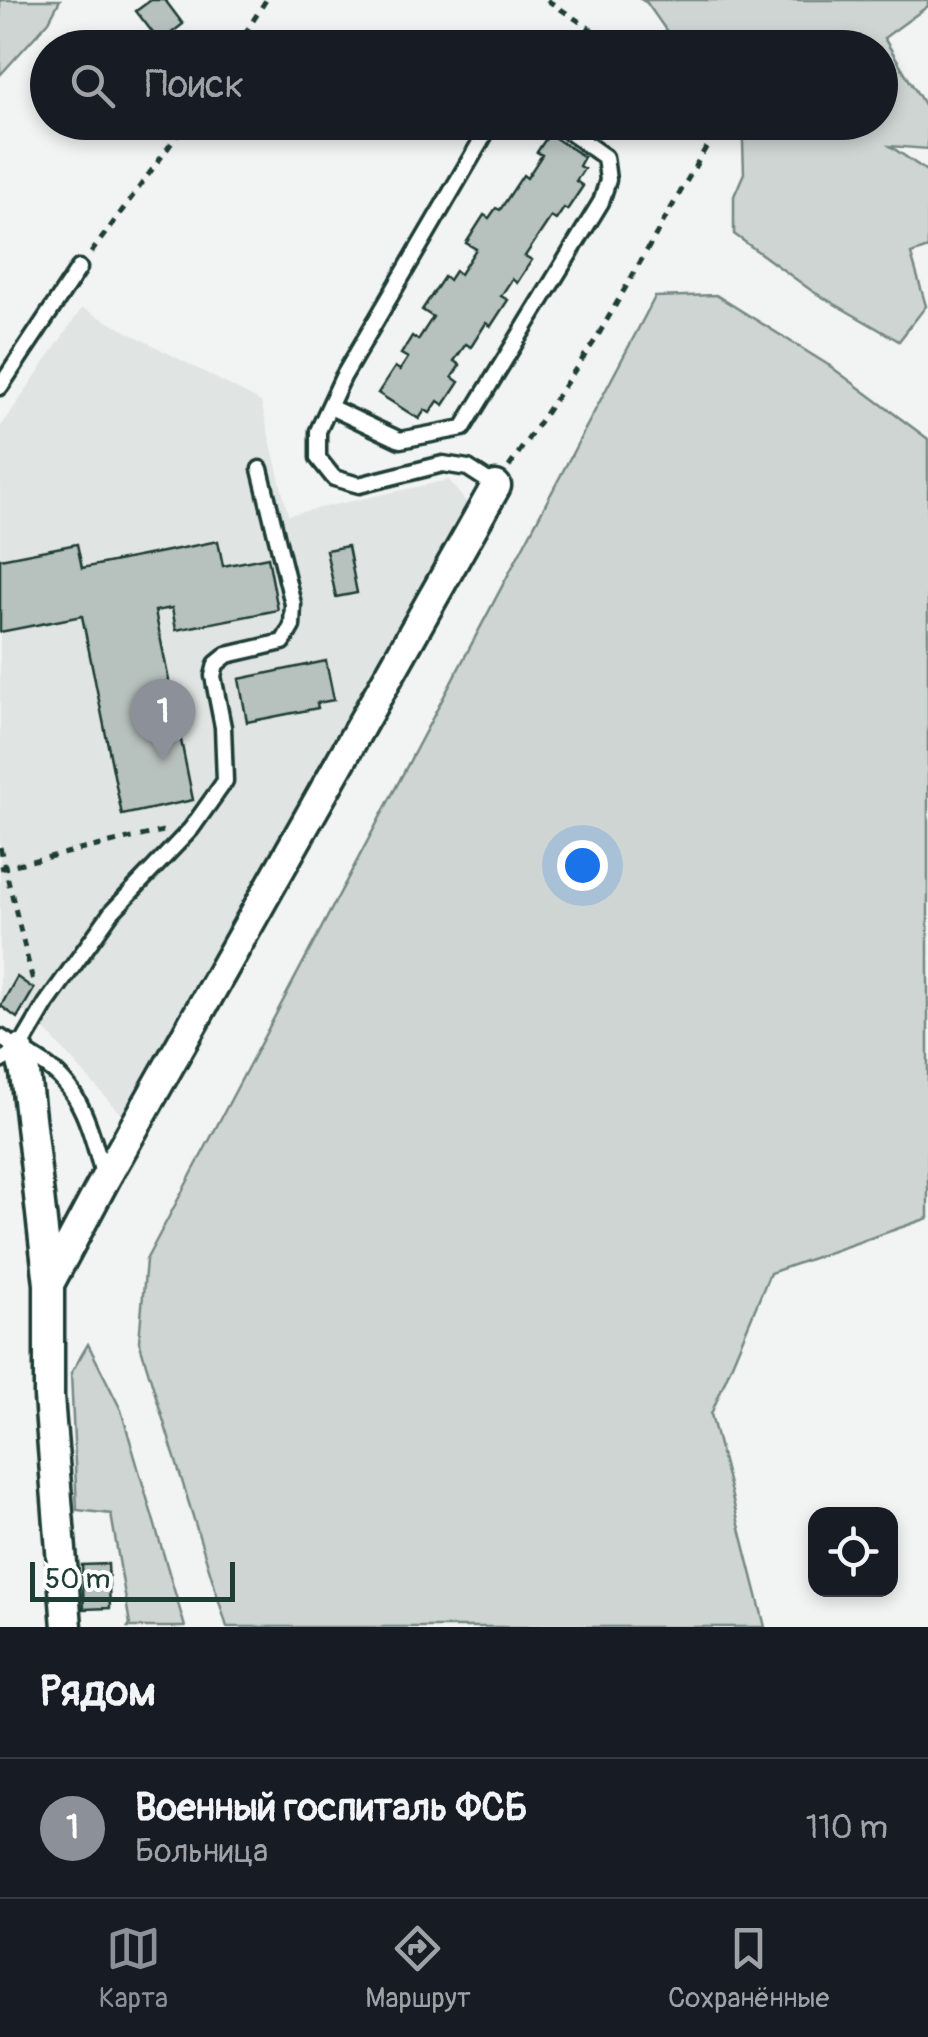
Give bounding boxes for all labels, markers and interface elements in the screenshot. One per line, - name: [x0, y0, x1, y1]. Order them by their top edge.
- search box: [30, 30, 898, 140]
- icon: search: [65, 58, 120, 113]
- text: Поиск: [145, 61, 244, 109]
- pin: 1: [130, 678, 196, 761]
- your location: [557, 840, 608, 891]
- map controls: [808, 1507, 898, 1597]
- button: locate: [808, 1507, 898, 1597]
- scale bar: [30, 1557, 235, 1602]
- text: 50 m: [45, 1562, 110, 1597]
- text: Рядом: [40, 1666, 156, 1718]
- text: Военный госпиталь ФСБ: [135, 1784, 528, 1832]
- text: 1: [66, 1808, 79, 1848]
- text: 110 m: [806, 1808, 888, 1848]
- text: Больница: [135, 1832, 268, 1872]
- tab: Карта: [99, 1921, 168, 2016]
- tab: Маршрут: [365, 1921, 471, 2016]
- tab: Сохранённые: [668, 1921, 829, 2016]

